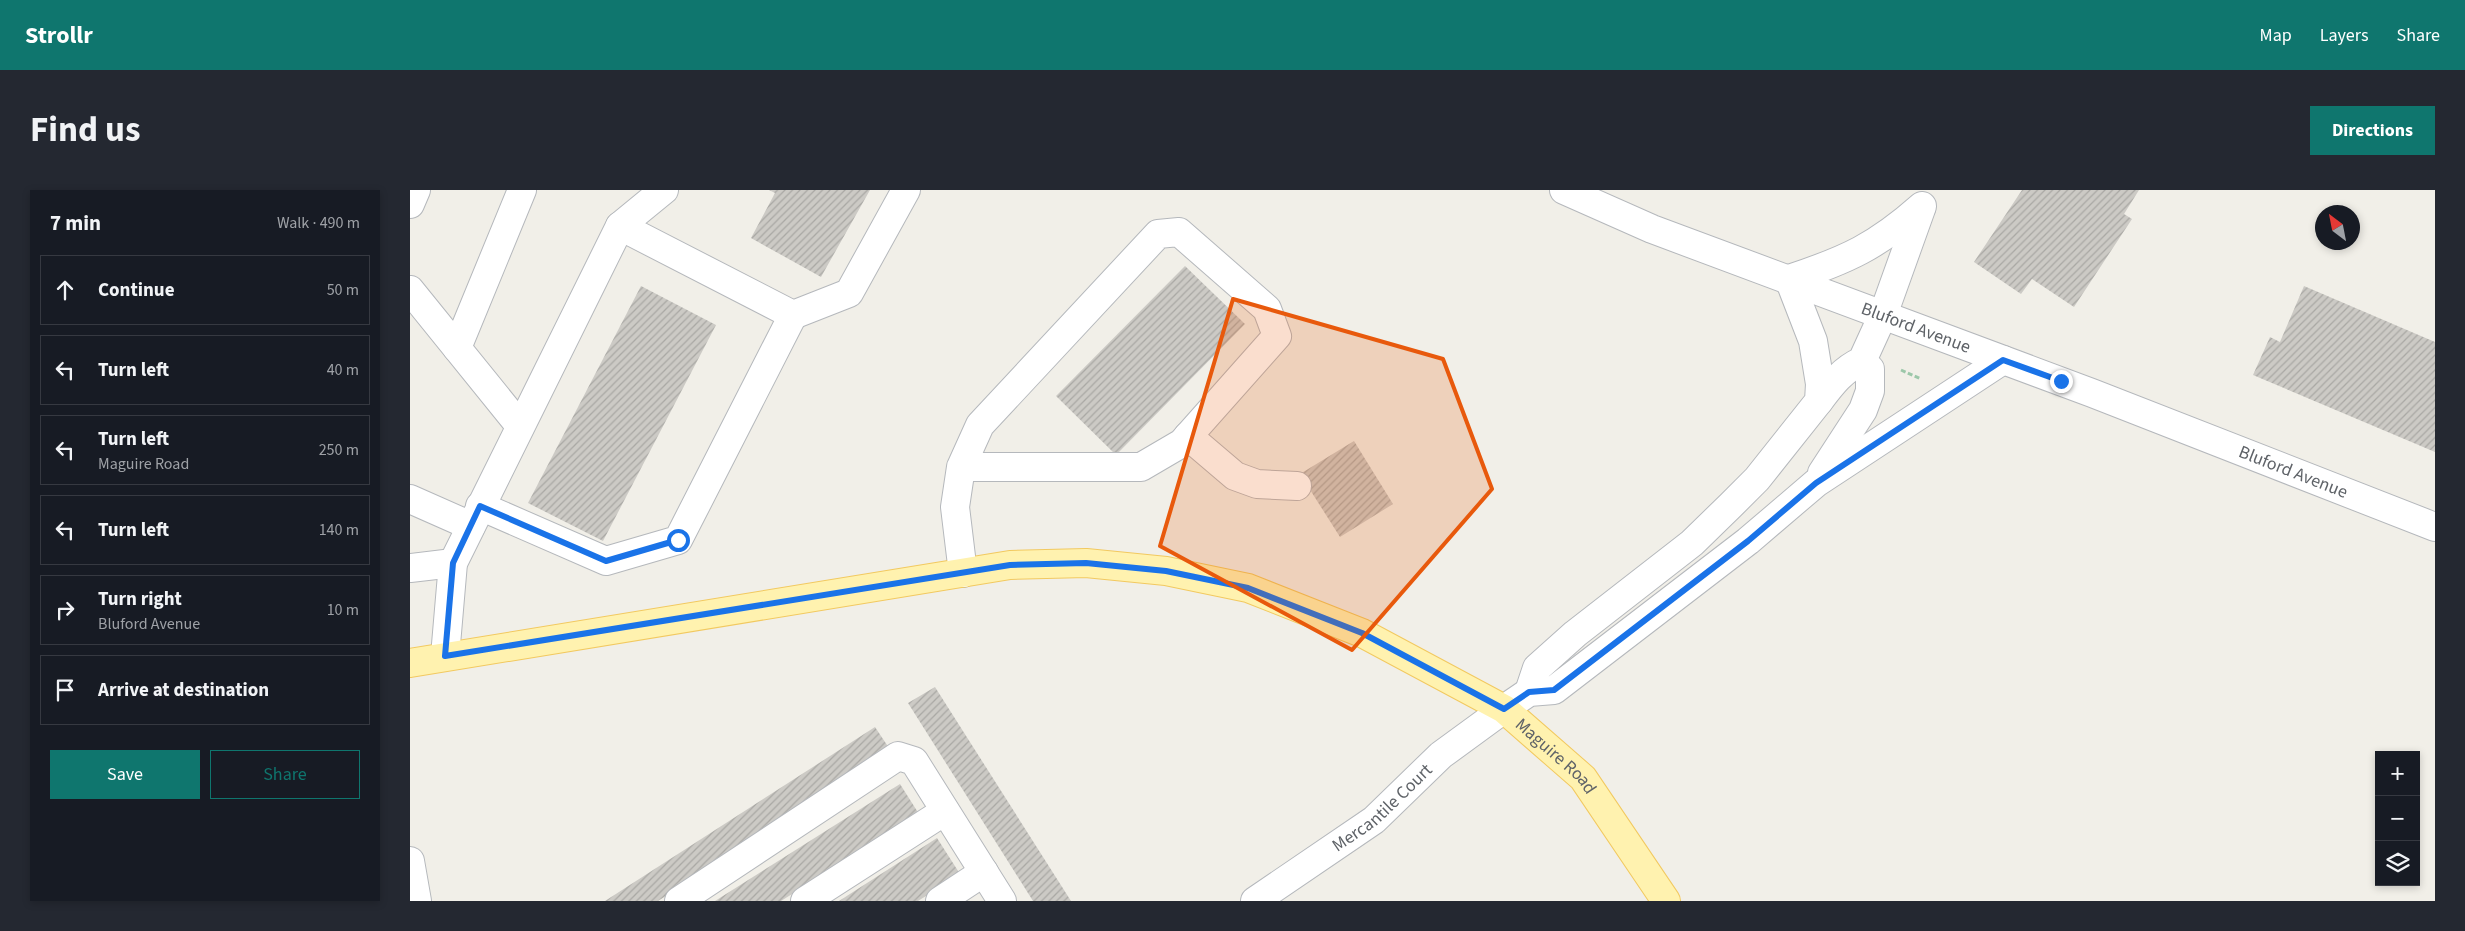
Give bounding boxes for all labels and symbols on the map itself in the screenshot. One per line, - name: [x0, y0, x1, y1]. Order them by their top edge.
- north arrow: [2315, 205, 2360, 250]
- street label: Bluford Avenue: [1858, 296, 1974, 359]
- route end: [2050, 370, 2073, 393]
- street label: Bluford Avenue: [2235, 439, 2352, 504]
- route start: [667, 529, 690, 552]
- street label: Maguire Road: [1510, 712, 1603, 799]
- street label: Mercantile Court: [1327, 758, 1438, 858]

